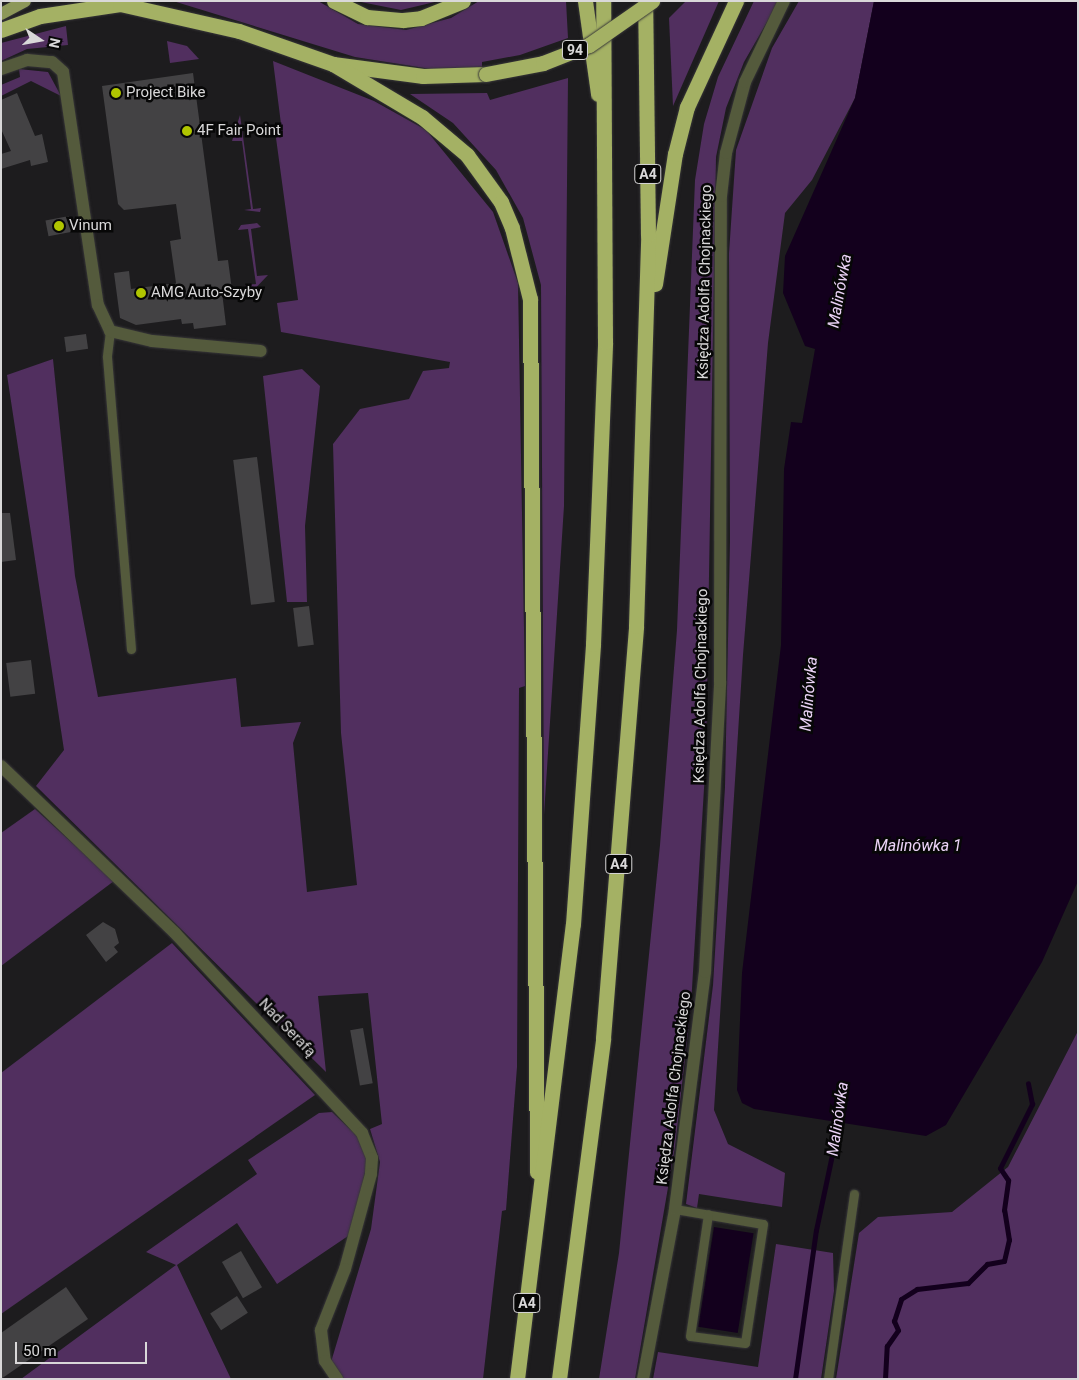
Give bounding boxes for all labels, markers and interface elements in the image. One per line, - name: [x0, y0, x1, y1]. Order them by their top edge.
- north arrow: [15, 15, 65, 65]
- text: N: [46, 37, 64, 50]
- road number: 94: [561, 38, 589, 62]
- place label: Project Bike: [126, 84, 205, 102]
- marker: Project Bike: [110, 87, 122, 99]
- place label: 4F Fair Point: [197, 122, 281, 140]
- marker: 4F Fair Point: [181, 125, 193, 137]
- road number: A4: [634, 162, 662, 185]
- street label: Księdza Adolfa Chojnackiego: [694, 184, 716, 380]
- place label: Vinum: [69, 217, 112, 235]
- marker: Vinum: [53, 220, 65, 232]
- water label: Malinówka: [824, 252, 856, 330]
- place label: AMG Auto-Szyby: [151, 284, 262, 302]
- marker: AMG Auto-Szyby: [135, 287, 147, 299]
- street label: Księdza Adolfa Chojnackiego: [690, 588, 712, 784]
- water label: Malinówka: [796, 656, 822, 732]
- water label: Malinówka 1: [874, 836, 962, 856]
- road number: A4: [605, 852, 633, 876]
- street label: Księdza Adolfa Chojnackiego: [653, 990, 695, 1186]
- street label: Nad Serafą: [255, 995, 319, 1061]
- water label: Malinówka: [823, 1081, 853, 1157]
- road number: A4: [513, 1292, 541, 1315]
- scale bar: [18, 1332, 150, 1364]
- text: 50 m: [23, 1342, 57, 1360]

